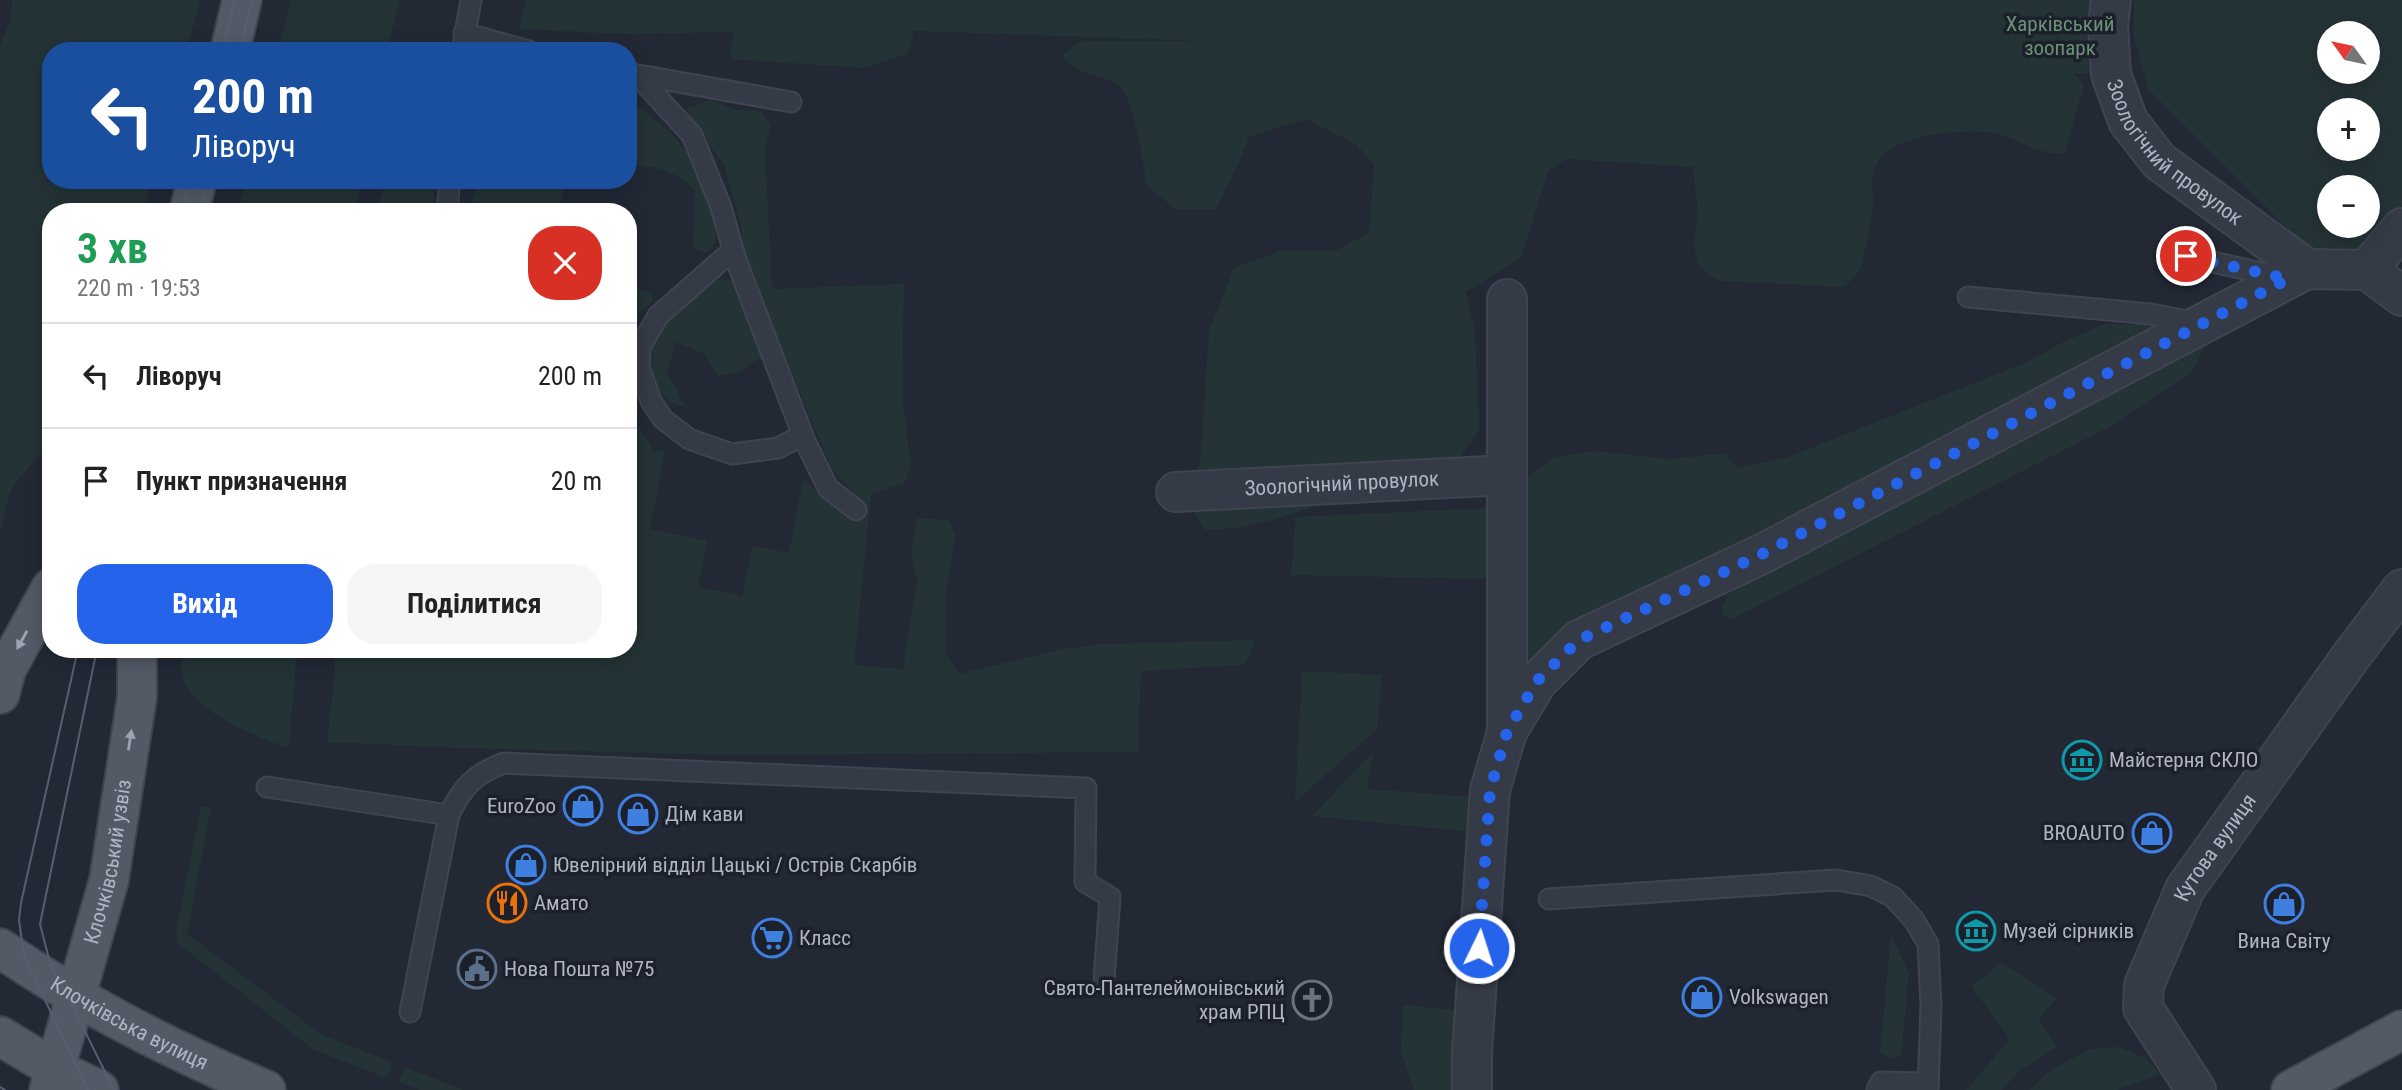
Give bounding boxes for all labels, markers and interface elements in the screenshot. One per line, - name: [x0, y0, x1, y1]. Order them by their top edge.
- park label: Харківський зоопарк: [2006, 12, 2114, 60]
- north arrow: [2317, 21, 2380, 84]
- map controls: [2317, 21, 2380, 238]
- text: 200 m: [192, 68, 314, 125]
- icon: left: [77, 70, 168, 161]
- street label: Зоологічний провулок: [2102, 76, 2247, 230]
- button: +: [2317, 98, 2380, 161]
- text: Ліворуч: [192, 127, 296, 165]
- button: −: [2317, 175, 2380, 238]
- text: 3 хв: [77, 224, 148, 273]
- button: close: [528, 226, 602, 300]
- pin: [2156, 226, 2216, 286]
- icon: arrive: [2167, 237, 2205, 275]
- text: 220 m · 19:53: [77, 275, 201, 302]
- icon: left: [77, 357, 115, 395]
- text: Ліворуч: [136, 361, 221, 391]
- text: 200 m: [538, 361, 602, 391]
- icon: arrive: [77, 462, 115, 500]
- text: Пункт призначення: [136, 466, 347, 496]
- text: 20 m: [551, 466, 602, 496]
- street label: Зоологічний провулок: [1244, 467, 1440, 500]
- button: Вихід: [77, 564, 333, 644]
- button: Поділитися: [347, 564, 602, 644]
- one-way arrow: [17, 630, 28, 650]
- one-way arrow: [125, 729, 136, 751]
- museum icon: Майстерня СКЛО: [2061, 739, 2103, 781]
- place label: Майстерня СКЛО: [2109, 748, 2259, 772]
- street label: Клочківський узвіз: [79, 778, 136, 947]
- shop icon: EuroZoo: [562, 785, 604, 827]
- street label: Кутова вулиця: [2169, 789, 2261, 905]
- shop icon: Дім кави: [617, 793, 659, 835]
- place label: EuroZoo: [487, 794, 556, 818]
- place label: Дім кави: [665, 802, 743, 826]
- shop icon: BROAUTO: [2131, 812, 2173, 854]
- place label: BROAUTO: [2043, 821, 2125, 845]
- shop icon: Ювелірний відділ Цацькі / Острів Скарбів: [505, 844, 547, 886]
- place label: Ювелірний відділ Цацькі / Острів Скарбів: [553, 853, 917, 877]
- restaurant icon: Амато: [486, 882, 528, 924]
- shop icon: Вина Світу: [2263, 883, 2305, 925]
- place label: Амато: [534, 891, 589, 915]
- museum icon: Музей сірників: [1955, 910, 1997, 952]
- position arrow: [1442, 911, 1516, 985]
- supermarket icon: Класс: [751, 917, 793, 959]
- place label: Музей сірників: [2003, 919, 2134, 943]
- place label: Класс: [799, 926, 851, 950]
- place label: Вина Світу: [2238, 929, 2331, 953]
- public building icon: Нова Пошта №75: [456, 948, 498, 990]
- place label: Нова Пошта №75: [504, 957, 654, 981]
- street label: Клочківська вулиця: [46, 972, 212, 1075]
- place label: Свято-Пантелеймонівський храм РПЦ: [1044, 976, 1285, 1024]
- shop icon: Volkswagen: [1681, 976, 1723, 1018]
- church icon: Свято-Пантелеймонівський храм РПЦ: [1291, 979, 1333, 1021]
- place label: Volkswagen: [1729, 985, 1829, 1009]

